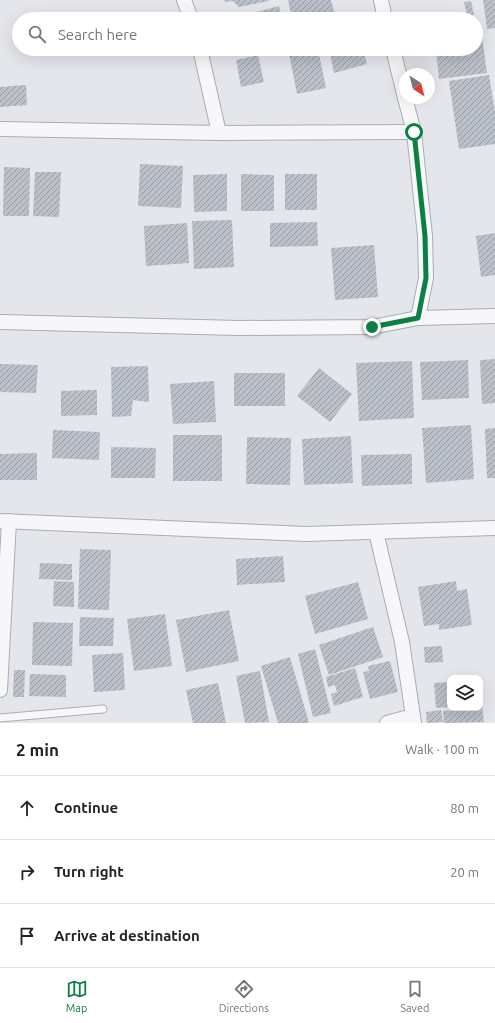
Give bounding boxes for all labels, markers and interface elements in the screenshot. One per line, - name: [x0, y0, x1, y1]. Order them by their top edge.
- search box: [12, 12, 483, 56]
- icon: search: [26, 23, 48, 45]
- text: Search here: [58, 26, 137, 43]
- north arrow: [399, 68, 435, 104]
- route start: [405, 123, 423, 141]
- route end: [363, 318, 381, 336]
- map controls: [447, 675, 483, 711]
- button: layers: [447, 675, 483, 711]
- text: 2 min: [16, 740, 59, 759]
- text: Walk · 100 m: [405, 742, 479, 756]
- icon: ahead: [16, 797, 38, 819]
- text: Continue: [54, 799, 118, 816]
- text: 80 m: [450, 801, 479, 815]
- icon: right: [16, 861, 38, 883]
- text: Turn right: [54, 863, 124, 880]
- text: 20 m: [450, 865, 479, 879]
- icon: arrive: [16, 925, 38, 947]
- text: Arrive at destination: [54, 927, 200, 944]
- tab: Map: [66, 978, 88, 1014]
- tab: Directions: [219, 978, 269, 1014]
- tab: Saved: [400, 978, 429, 1014]

